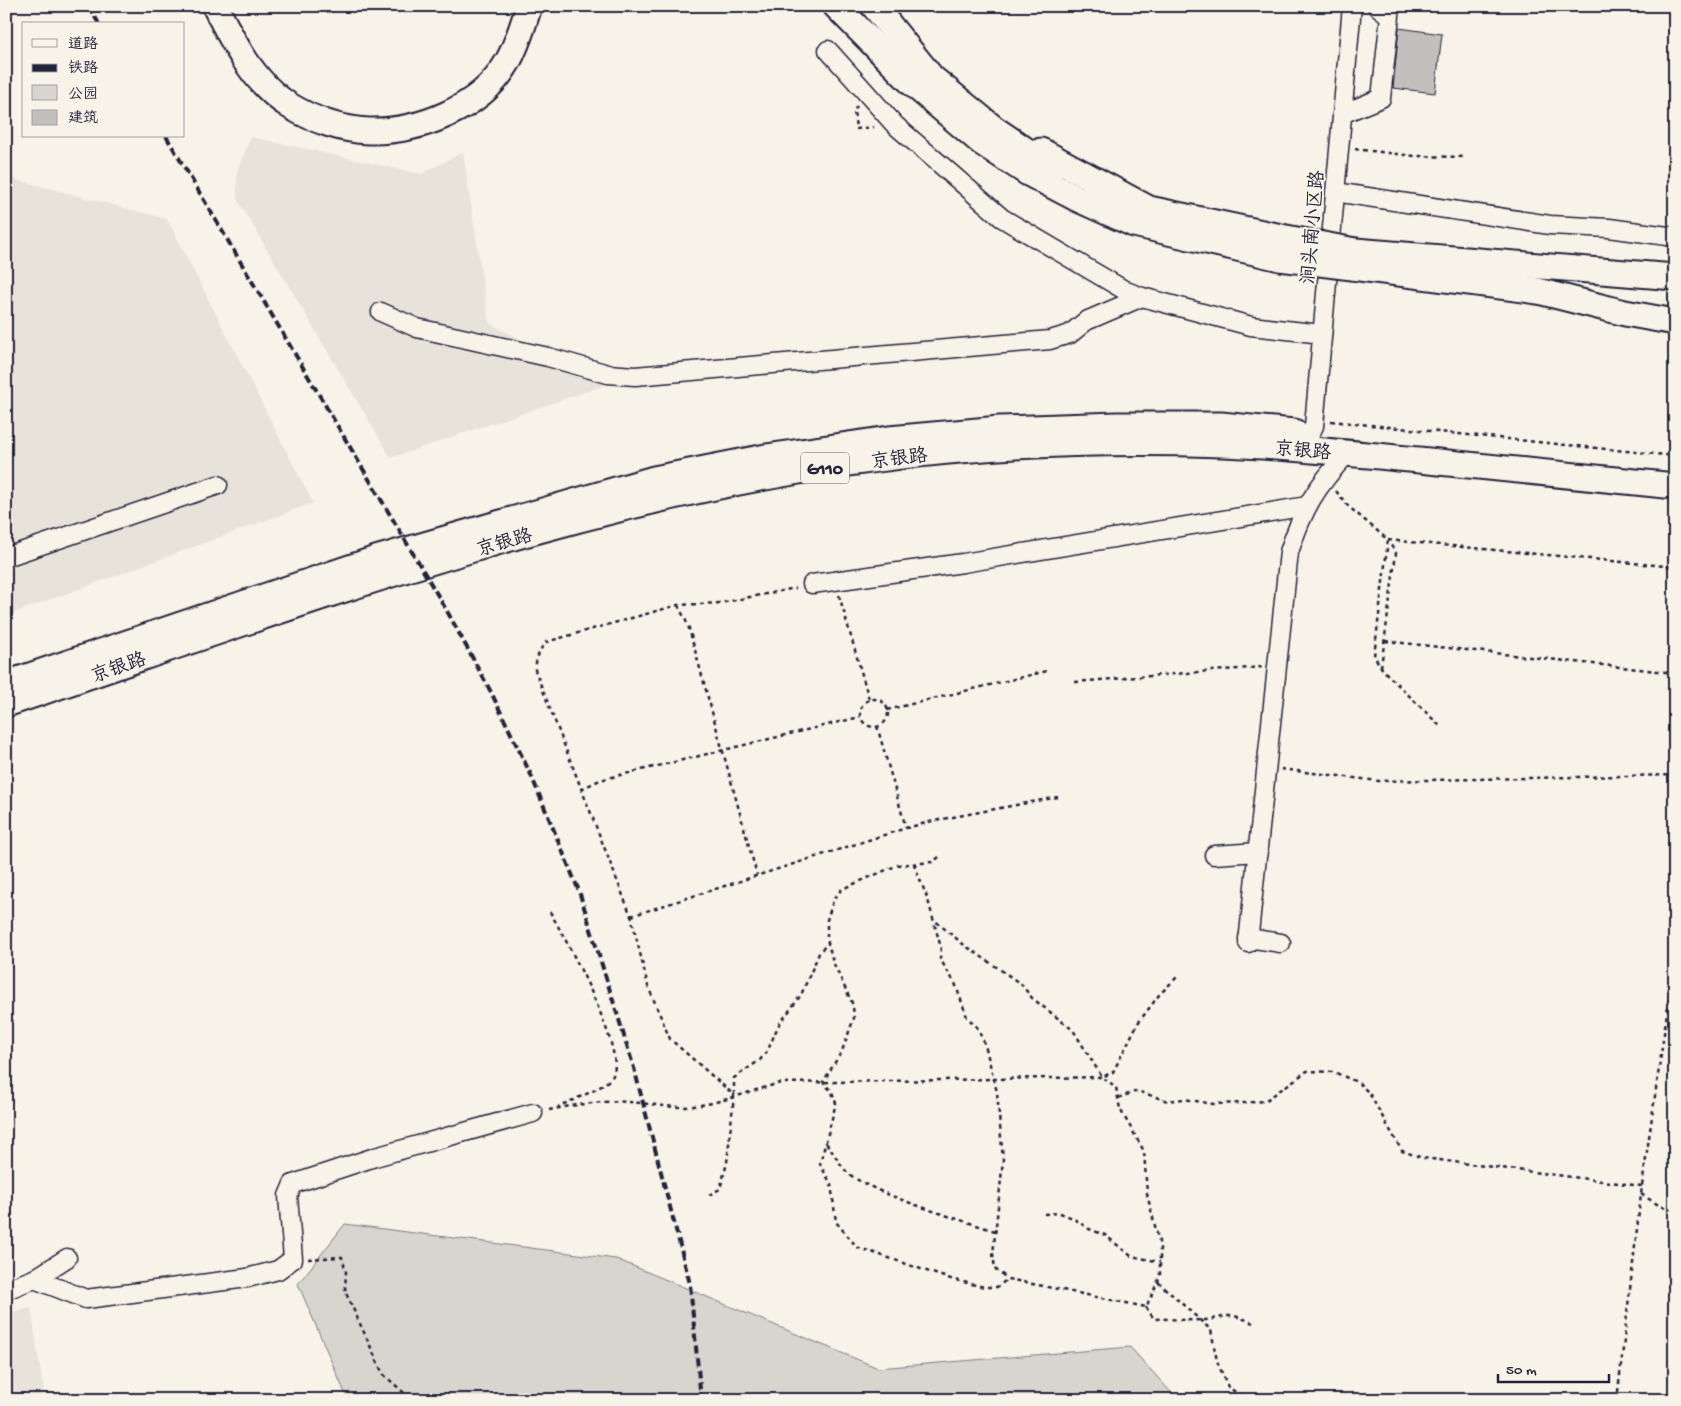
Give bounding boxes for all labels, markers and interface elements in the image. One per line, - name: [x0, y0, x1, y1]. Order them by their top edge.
- legend: [22, 22, 185, 138]
- text: 道路: [68, 36, 98, 54]
- text: 铁路: [68, 60, 98, 78]
- text: 公园: [68, 86, 98, 104]
- text: 建筑: [68, 110, 98, 128]
- street label: 涧头南小区路: [1297, 169, 1331, 285]
- street label: 京银路: [1273, 438, 1332, 466]
- street label: 京银路: [870, 445, 929, 475]
- road number: G110: [801, 452, 849, 483]
- street label: 京银路: [474, 524, 536, 563]
- street label: 京银路: [88, 648, 150, 689]
- scale bar: [1498, 1351, 1610, 1383]
- text: 50 m: [1506, 1362, 1537, 1380]

